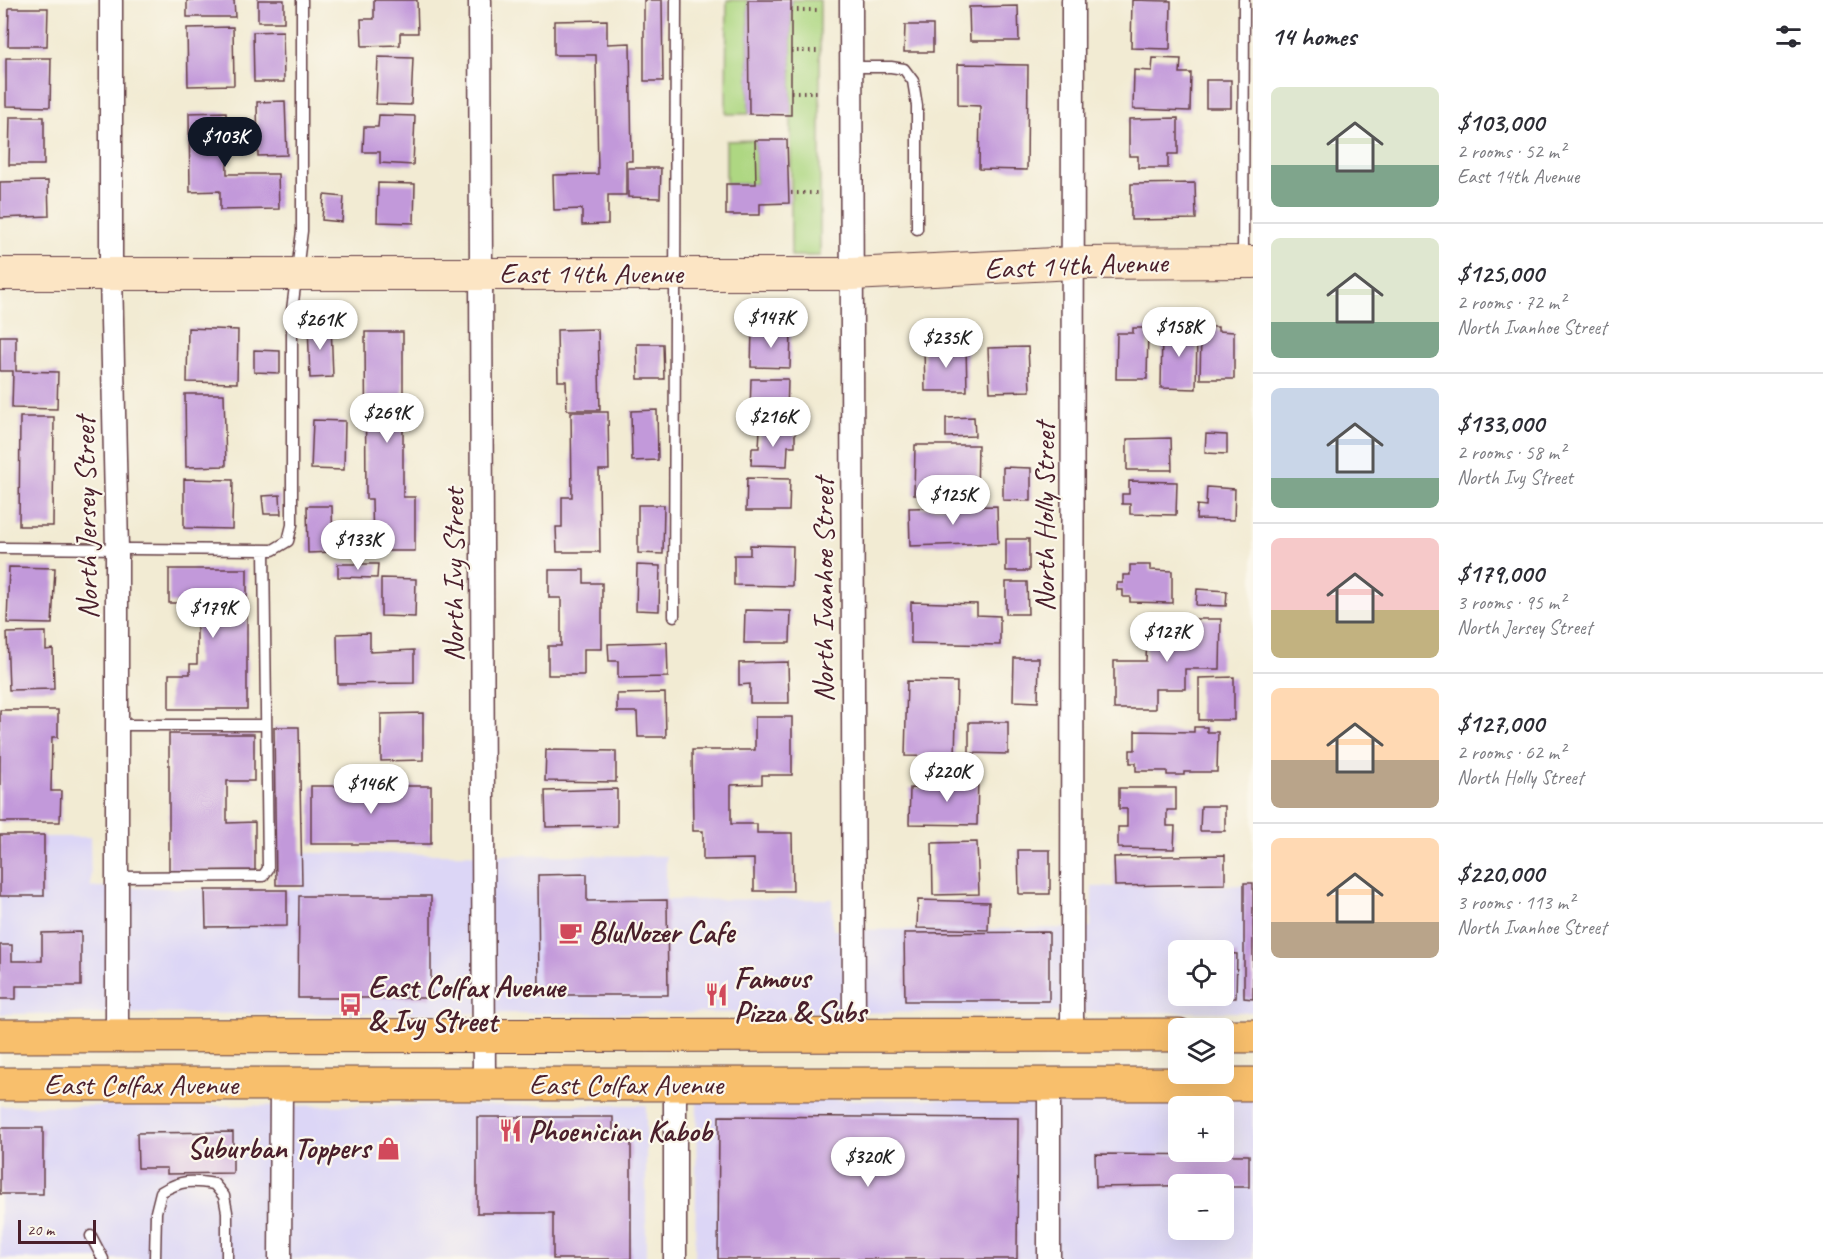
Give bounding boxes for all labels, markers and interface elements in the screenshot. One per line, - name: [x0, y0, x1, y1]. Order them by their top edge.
- text: 14 homes: [1271, 20, 1356, 53]
- icon: filters: [1772, 20, 1805, 53]
- text: $103,000: [1457, 106, 1544, 139]
- icon: home: [1319, 111, 1391, 183]
- pin: $103K: [183, 117, 267, 168]
- text: $103K: [202, 124, 248, 149]
- text: 2 rooms · 52 m²: [1457, 139, 1565, 164]
- text: East 14th Avenue: [1457, 164, 1579, 189]
- street label: East 14th Avenue: [984, 243, 1170, 287]
- street label: East 14th Avenue: [499, 254, 685, 292]
- text: $125,000: [1457, 257, 1544, 290]
- icon: home: [1319, 262, 1391, 334]
- text: 2 rooms · 72 m²: [1457, 290, 1565, 315]
- pin: $147K: [729, 298, 813, 349]
- pin: $261K: [278, 300, 362, 351]
- text: $147K: [748, 305, 794, 330]
- text: $261K: [297, 307, 343, 332]
- pin: $158K: [1137, 307, 1221, 358]
- text: $158K: [1156, 314, 1202, 339]
- text: North Ivanhoe Street: [1457, 315, 1607, 340]
- pin: $235K: [904, 318, 988, 369]
- text: $235K: [923, 325, 969, 350]
- pin: $269K: [345, 393, 429, 444]
- pin: $216K: [731, 397, 815, 448]
- text: $269K: [364, 400, 410, 425]
- text: $216K: [750, 404, 796, 429]
- text: $133,000: [1457, 407, 1544, 440]
- street label: North Jersey Street: [65, 412, 107, 620]
- icon: home: [1319, 412, 1391, 484]
- street label: North Holly Street: [1025, 418, 1063, 612]
- text: 2 rooms · 58 m²: [1457, 440, 1565, 465]
- text: North Ivy Street: [1457, 465, 1573, 490]
- street label: North Ivanhoe Street: [804, 474, 842, 702]
- pin: $125K: [911, 475, 995, 526]
- text: $125K: [930, 482, 976, 507]
- street label: North Ivy Street: [434, 485, 472, 662]
- pin: $133K: [316, 520, 400, 571]
- text: $133K: [335, 527, 381, 552]
- text: $179,000: [1457, 557, 1544, 590]
- icon: home: [1319, 562, 1391, 634]
- pin: $179K: [171, 588, 255, 639]
- text: 3 rooms · 95 m²: [1457, 590, 1565, 615]
- text: $179K: [190, 595, 236, 620]
- pin: $127K: [1125, 612, 1209, 663]
- text: North Jersey Street: [1457, 615, 1592, 640]
- text: $127K: [1144, 619, 1190, 644]
- text: $127,000: [1457, 707, 1544, 740]
- icon: home: [1319, 712, 1391, 784]
- text: 2 rooms · 62 m²: [1457, 740, 1565, 765]
- pin: $220K: [905, 752, 989, 803]
- text: $220K: [924, 759, 970, 784]
- pin: $146K: [329, 764, 413, 815]
- text: North Holly Street: [1457, 765, 1583, 790]
- text: $146K: [348, 771, 394, 796]
- text: $220,000: [1457, 857, 1544, 890]
- icon: home: [1319, 862, 1391, 934]
- text: 3 rooms · 113 m²: [1457, 890, 1574, 915]
- place label: BluNozer Cafe: [589, 913, 736, 951]
- text: North Ivanhoe Street: [1457, 915, 1607, 940]
- cafe icon: BluNozer Cafe: [558, 919, 584, 945]
- map controls: [1168, 940, 1234, 1240]
- button: locate: [1168, 940, 1234, 1006]
- place label: Famous Pizza & Subs: [734, 959, 869, 1031]
- place label: East Colfax Avenue & Ivy Street: [368, 968, 567, 1041]
- restaurant icon: Famous Pizza & Subs: [703, 982, 729, 1008]
- bus stop icon: East Colfax Avenue & Ivy Street: [337, 991, 363, 1017]
- button: layers: [1168, 1018, 1234, 1084]
- street label: East Colfax Avenue: [44, 1065, 240, 1103]
- street label: East Colfax Avenue: [529, 1065, 725, 1103]
- button: +: [1168, 1096, 1234, 1162]
- place label: Phoenician Kabob: [528, 1112, 715, 1150]
- restaurant icon: Phoenician Kabob: [497, 1118, 523, 1144]
- place label: Suburban Toppers: [187, 1129, 373, 1167]
- shop icon: Suburban Toppers: [375, 1135, 401, 1161]
- pin: $320K: [826, 1137, 910, 1188]
- text: $320K: [845, 1144, 891, 1169]
- button: −: [1168, 1174, 1234, 1240]
- scale bar: [18, 1217, 96, 1244]
- text: 20 m: [27, 1220, 54, 1240]

